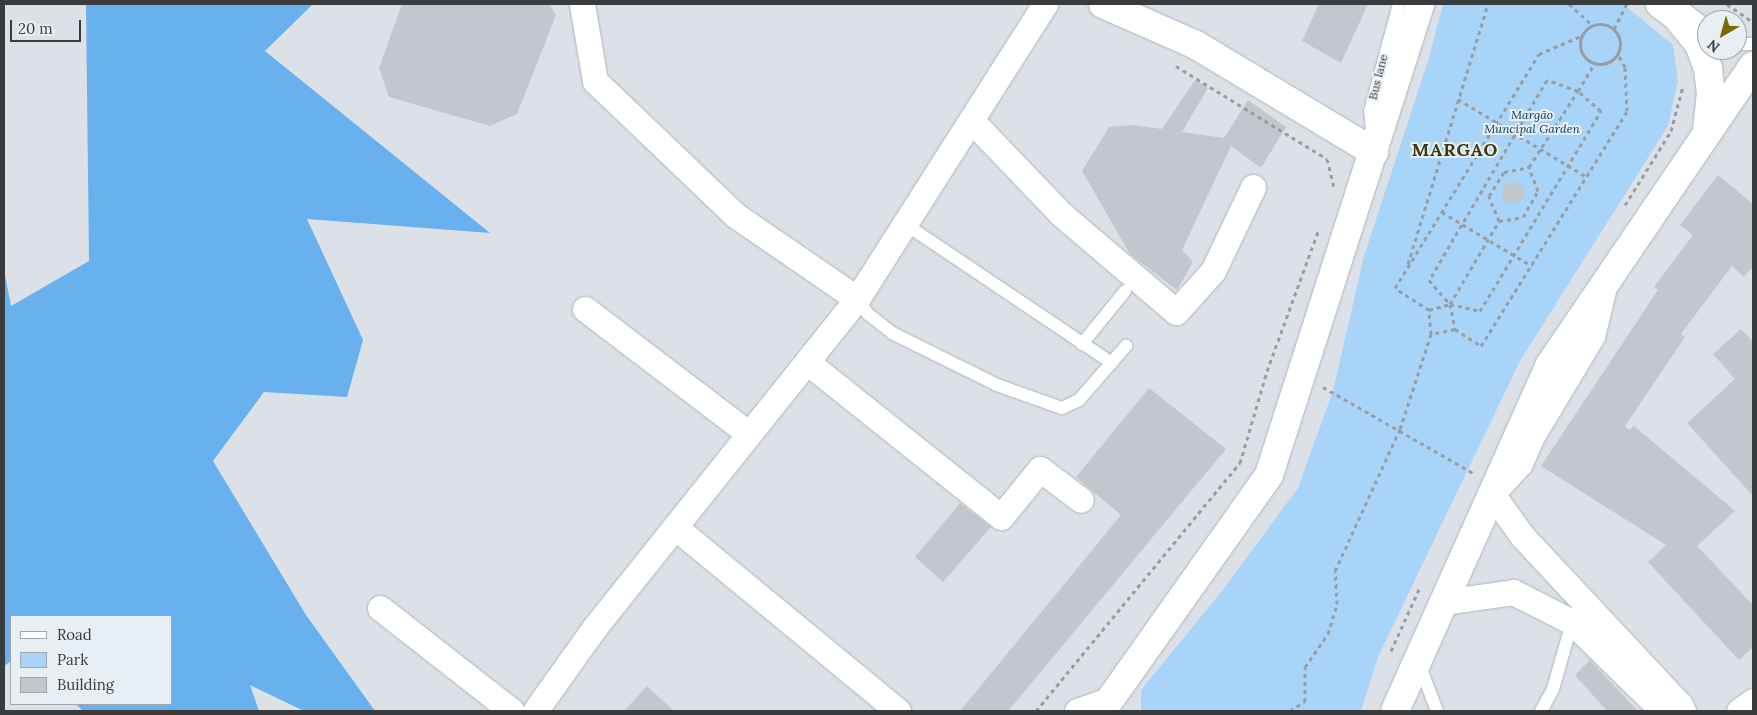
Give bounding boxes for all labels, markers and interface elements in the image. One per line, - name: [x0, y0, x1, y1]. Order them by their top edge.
- scale bar: [12, 10, 84, 42]
- north arrow: [1697, 10, 1747, 60]
- text: 20 m: [18, 19, 53, 38]
- text: N: [1704, 36, 1723, 56]
- street label: Bus lane: [1365, 53, 1391, 101]
- park label: Margão Muncipal Garden: [1484, 108, 1580, 136]
- district label: MARGAO: [1411, 139, 1499, 161]
- legend: [10, 615, 172, 705]
- text: Road: [57, 625, 92, 644]
- text: Park: [57, 650, 88, 669]
- text: Building: [57, 675, 114, 694]

